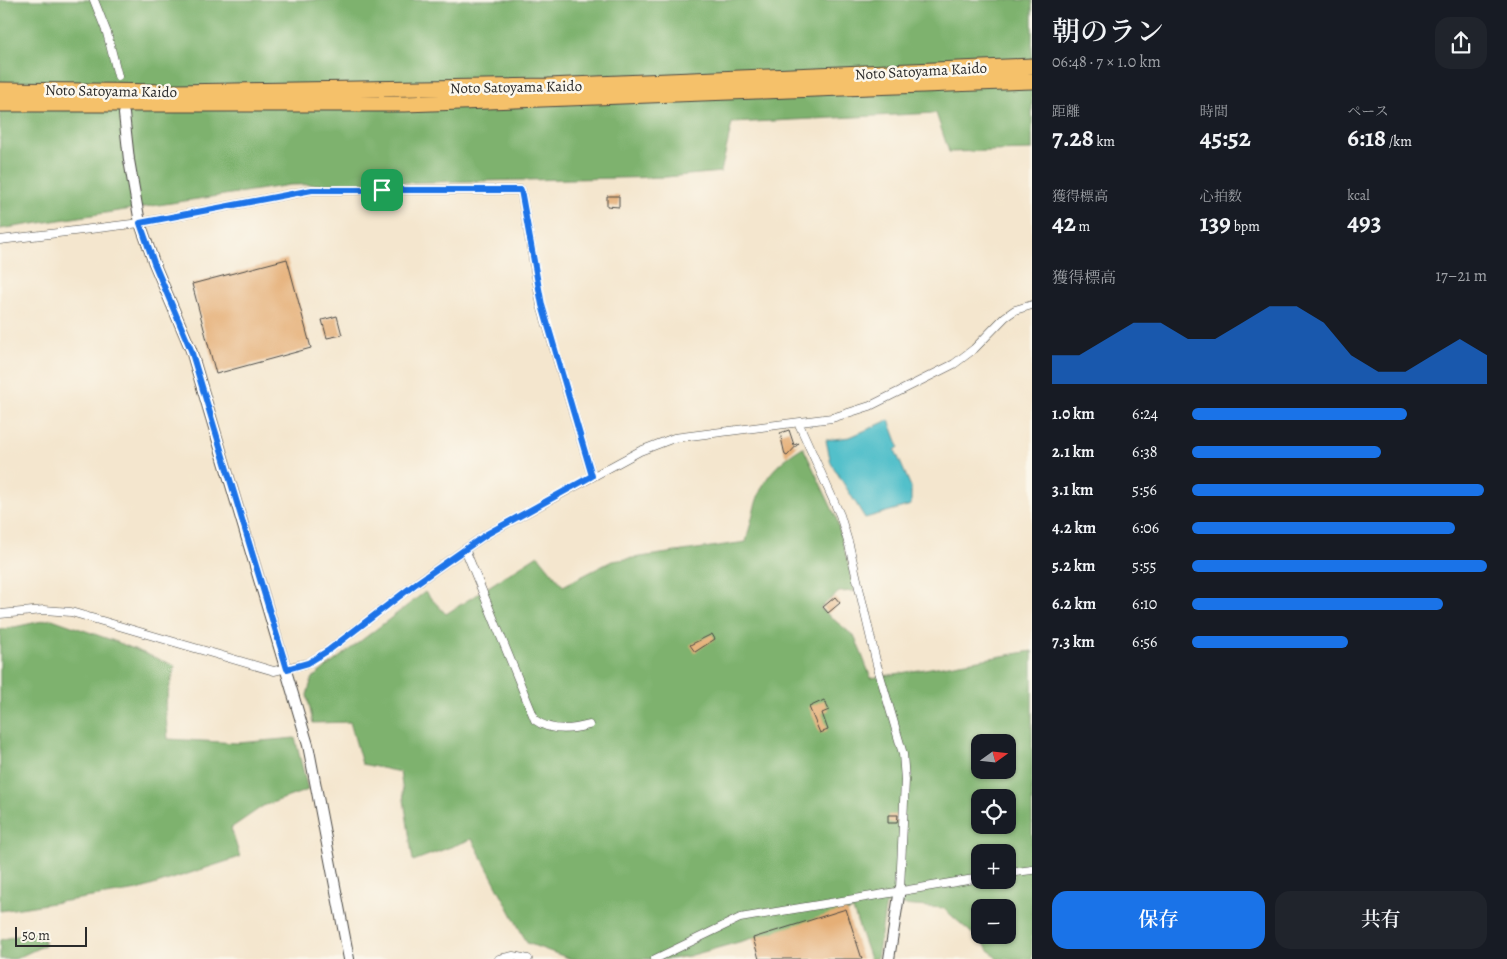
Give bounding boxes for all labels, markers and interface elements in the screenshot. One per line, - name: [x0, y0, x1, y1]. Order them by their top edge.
- text: 朝のラン: [1052, 13, 1164, 51]
- button: share: [1435, 17, 1487, 69]
- text: 06:48 · 7 × 1.0 km: [1052, 51, 1161, 73]
- street label: Noto Satoyama Kaido: [855, 58, 987, 84]
- street label: Noto Satoyama Kaido: [450, 76, 582, 98]
- street label: Noto Satoyama Kaido: [45, 80, 177, 102]
- text: 距離: [1052, 102, 1080, 121]
- text: 時間: [1200, 102, 1228, 121]
- text: ペース: [1347, 102, 1389, 121]
- text: 7.28: [1052, 121, 1094, 155]
- text: 45:52: [1200, 121, 1251, 155]
- text: 6:18: [1347, 121, 1386, 155]
- text: km: [1094, 132, 1115, 151]
- text: /km: [1386, 132, 1412, 151]
- pin: [361, 169, 403, 211]
- icon: arrive: [368, 176, 396, 204]
- text: kcal: [1347, 186, 1370, 205]
- text: 獲得標高: [1052, 187, 1108, 206]
- text: 心拍数: [1200, 187, 1242, 206]
- text: 493: [1347, 205, 1381, 239]
- text: 42: [1052, 206, 1076, 240]
- text: 139: [1200, 206, 1231, 240]
- text: m: [1076, 217, 1090, 236]
- text: bpm: [1231, 217, 1260, 236]
- text: 17–21 m: [1436, 265, 1487, 287]
- text: 獲得標高: [1052, 267, 1116, 289]
- text: 1.0 km: [1052, 403, 1095, 425]
- text: 6:24: [1132, 403, 1158, 425]
- text: 2.1 km: [1052, 441, 1094, 463]
- text: 6:38: [1132, 441, 1158, 463]
- text: 3.1 km: [1052, 479, 1093, 501]
- text: 5:56: [1132, 479, 1157, 501]
- text: 4.2 km: [1052, 517, 1096, 539]
- text: 6:06: [1132, 517, 1159, 539]
- text: 5.2 km: [1052, 555, 1095, 577]
- text: 5:55: [1132, 555, 1156, 577]
- text: 6.2 km: [1052, 593, 1096, 615]
- text: 6:10: [1132, 593, 1157, 615]
- text: 7.3 km: [1052, 631, 1095, 653]
- text: 6:56: [1132, 631, 1157, 653]
- north arrow: [971, 734, 1016, 779]
- map controls: [971, 734, 1016, 944]
- button: locate: [971, 789, 1016, 834]
- button: +: [971, 844, 1016, 889]
- button: 保存: [1052, 891, 1265, 949]
- button: 共有: [1275, 891, 1487, 949]
- button: −: [971, 899, 1016, 944]
- scale bar: [15, 924, 88, 947]
- text: 50 m: [22, 926, 50, 945]

